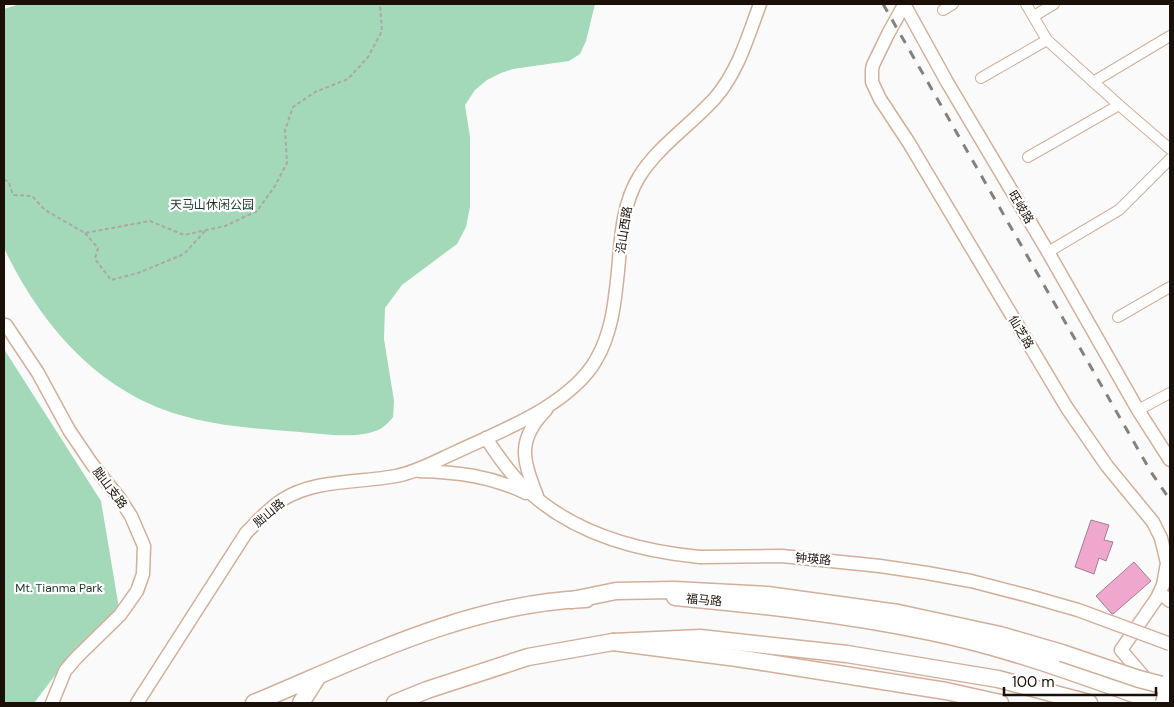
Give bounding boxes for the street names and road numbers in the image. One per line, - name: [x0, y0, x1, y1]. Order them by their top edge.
- street label: 旺岐路: [1005, 187, 1037, 227]
- street label: 沿山西路: [612, 205, 636, 255]
- street label: 仙芝路: [1005, 312, 1037, 352]
- street label: 胐山支路: [89, 464, 131, 512]
- street label: 胐山路: [250, 495, 288, 531]
- street label: 钟瑛路: [794, 549, 832, 569]
- street label: 福马路: [685, 590, 723, 610]

